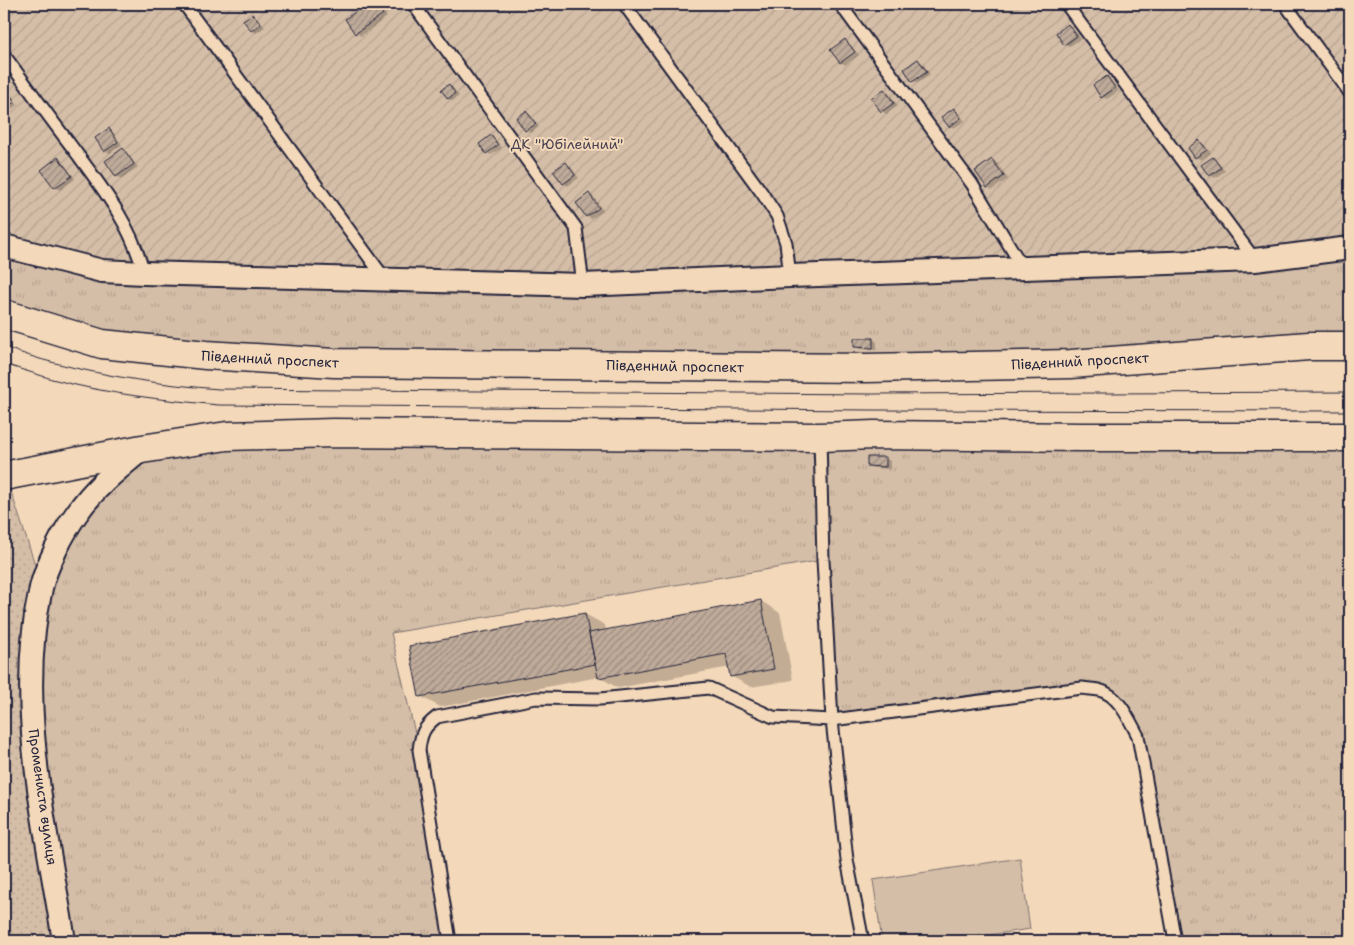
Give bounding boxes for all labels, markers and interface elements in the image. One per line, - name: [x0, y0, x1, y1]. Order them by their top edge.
- park label: ДК "Юбілейний": [511, 135, 623, 153]
- street label: Південний проспект: [201, 346, 340, 372]
- street label: Південний проспект: [1011, 348, 1150, 374]
- street label: Південний проспект: [606, 356, 745, 376]
- street label: Промениста вулиця: [25, 728, 61, 866]

